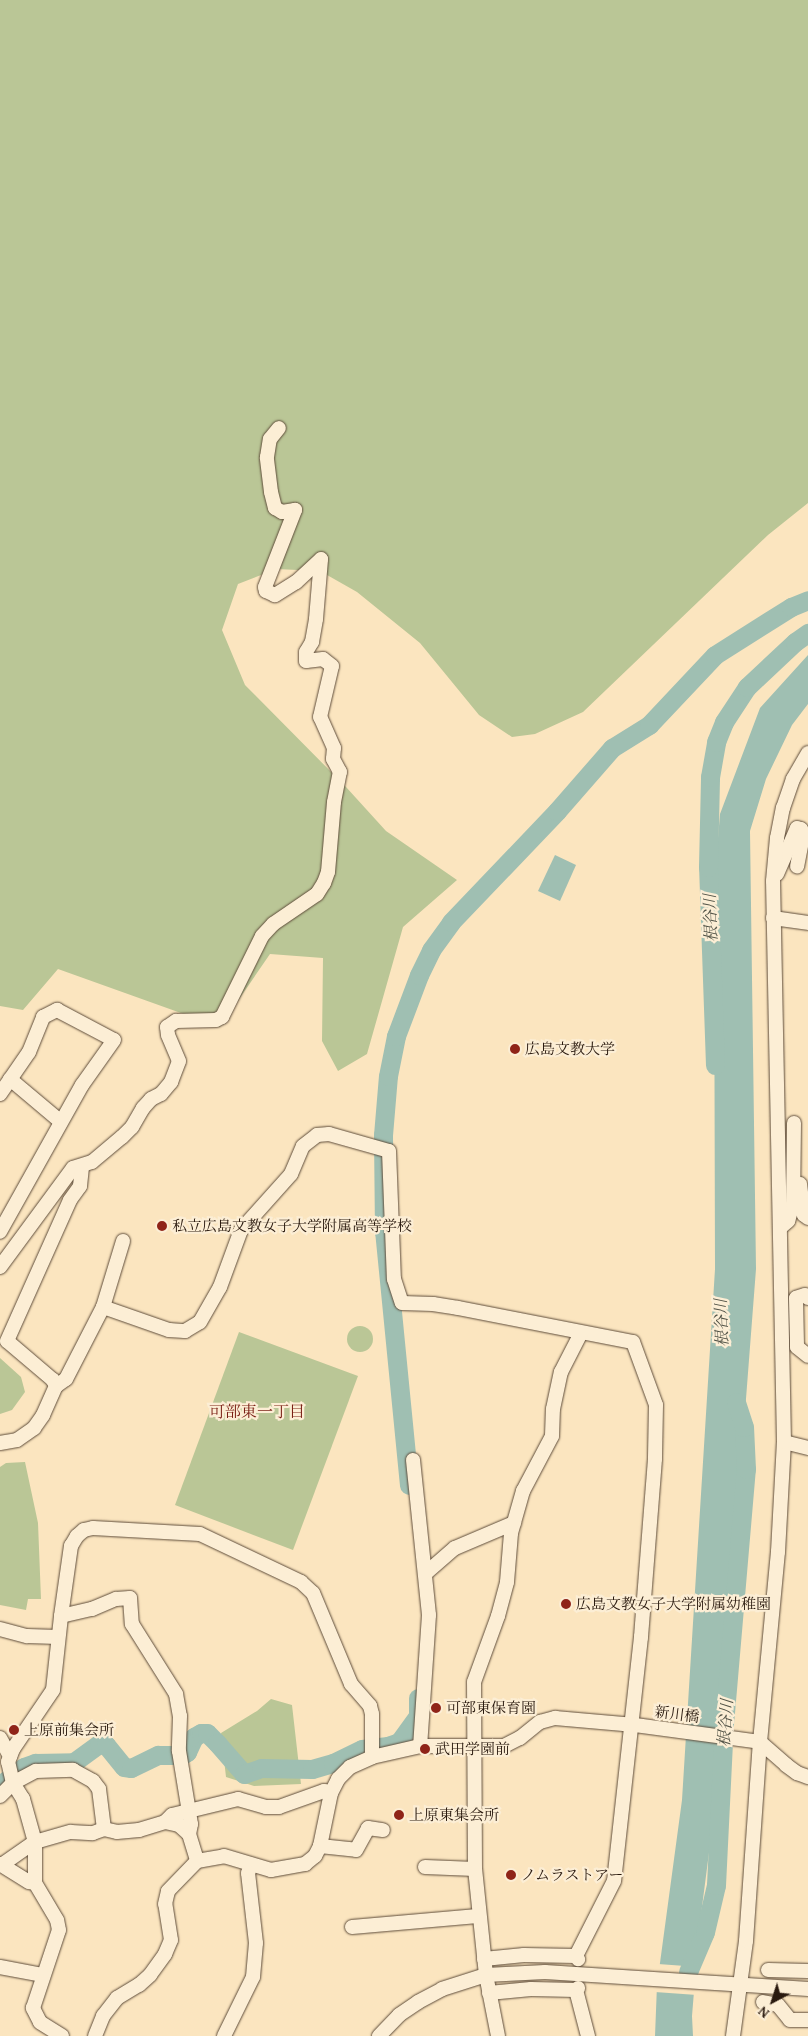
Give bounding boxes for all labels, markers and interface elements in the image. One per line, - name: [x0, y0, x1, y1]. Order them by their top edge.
- water label: 根谷川: [700, 894, 720, 942]
- place label: 広島文教大学: [525, 1040, 615, 1058]
- marker: 広島文教大学: [509, 1043, 521, 1055]
- place label: 私立広島文教女子大学附属高等学校: [172, 1217, 412, 1235]
- marker: 私立広島文教女子大学附属高等学校: [156, 1220, 168, 1232]
- water label: 根谷川: [711, 1299, 731, 1347]
- district label: 可部東一丁目: [209, 1401, 305, 1421]
- place label: 広島文教女子大学附属幼稚園: [576, 1595, 771, 1613]
- marker: 広島文教女子大学附属幼稚園: [560, 1598, 572, 1610]
- water label: 根谷川: [714, 1698, 736, 1748]
- place label: 可部東保育園: [446, 1699, 536, 1717]
- marker: 可部東保育園: [430, 1702, 442, 1714]
- street label: 新川橋: [654, 1702, 700, 1726]
- place label: 上原前集会所: [24, 1721, 114, 1739]
- marker: 上原前集会所: [8, 1724, 20, 1736]
- place label: 武田学園前: [435, 1740, 510, 1758]
- marker: 武田学園前: [419, 1743, 431, 1755]
- place label: 上原東集会所: [409, 1806, 499, 1824]
- marker: 上原東集会所: [393, 1809, 405, 1821]
- place label: ノムラストアー: [521, 1866, 626, 1884]
- marker: ノムラストアー: [505, 1869, 517, 1881]
- north arrow: [748, 1976, 798, 2026]
- text: N: [753, 2002, 773, 2023]

